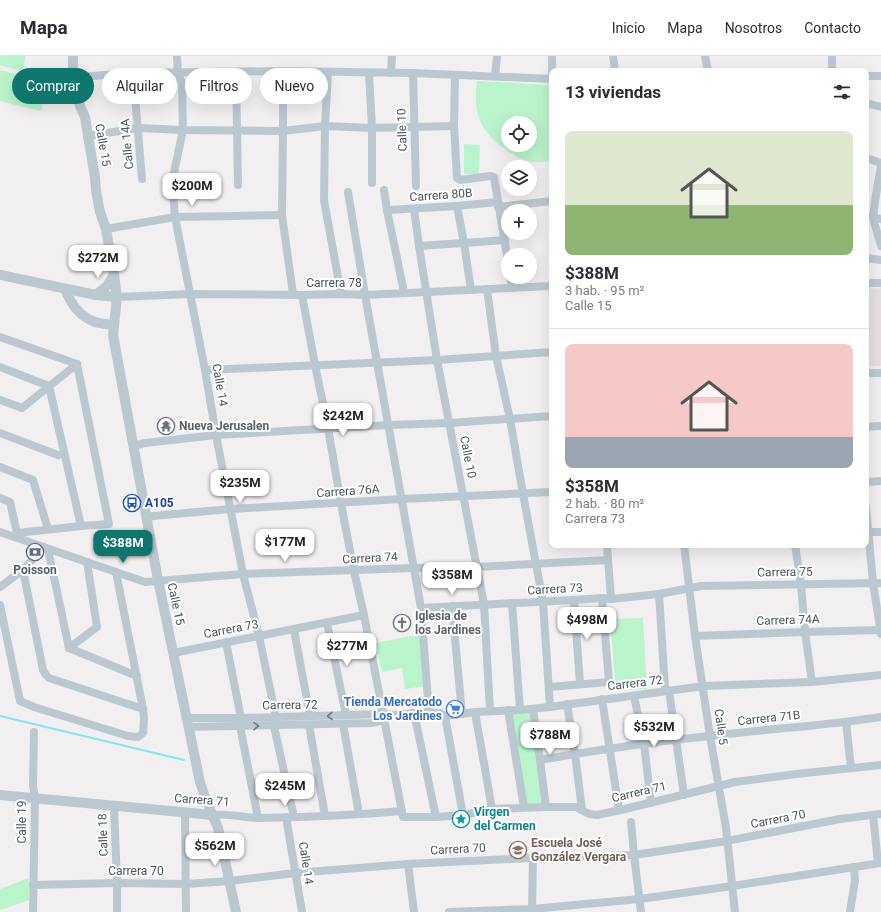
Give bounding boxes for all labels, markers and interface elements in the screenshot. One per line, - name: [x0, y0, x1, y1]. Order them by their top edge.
- text: Mapa: [20, 16, 68, 39]
- text: Inicio: [612, 20, 645, 36]
- text: Mapa: [667, 20, 703, 36]
- text: Nosotros: [725, 20, 782, 36]
- text: Contacto: [804, 20, 861, 36]
- chip: Comprar: [12, 68, 94, 104]
- chip: Alquilar: [102, 68, 177, 104]
- chip: Filtros: [185, 68, 252, 104]
- chip: Nuevo: [260, 68, 328, 104]
- icon: filters: [831, 81, 853, 103]
- text: 13 viviendas: [565, 82, 661, 102]
- street label: Calle 10: [394, 108, 410, 152]
- map controls: [501, 116, 537, 284]
- button: locate: [501, 116, 537, 152]
- street label: Calle 14A: [118, 118, 136, 170]
- street label: Calle 15: [92, 123, 114, 168]
- icon: home: [673, 157, 745, 229]
- button: layers: [501, 160, 537, 196]
- pin: $200M: [164, 173, 220, 207]
- text: $200M: [171, 178, 213, 193]
- street label: Carrera 80B: [409, 186, 473, 204]
- button: +: [501, 204, 537, 240]
- pin: $272M: [70, 245, 126, 279]
- button: −: [501, 248, 537, 284]
- text: $272M: [77, 250, 119, 265]
- text: $388M: [565, 263, 619, 283]
- street label: Carrera 78: [306, 276, 362, 290]
- text: 3 hab. · 95 m²: [565, 283, 644, 298]
- text: Calle 15: [565, 298, 612, 313]
- street label: Calle 14: [209, 363, 231, 408]
- icon: home: [673, 370, 745, 442]
- pin: $242M: [315, 403, 371, 437]
- text: $242M: [322, 408, 364, 423]
- temple icon: Nueva Jerusalen: [156, 416, 176, 436]
- place label: Nueva Jerusalen: [179, 419, 270, 433]
- street label: Calle 10: [457, 435, 479, 480]
- pin: $235M: [212, 470, 268, 504]
- text: $235M: [219, 475, 261, 490]
- text: $358M: [565, 476, 619, 496]
- street label: Carrera 76A: [316, 482, 380, 500]
- bus stop icon: A105: [122, 493, 142, 513]
- place label: A105: [145, 496, 174, 510]
- text: 2 hab. · 80 m²: [565, 496, 644, 511]
- text: Carrera 73: [565, 511, 625, 526]
- pin: $177M: [257, 529, 313, 563]
- pin: $388M: [95, 530, 151, 564]
- text: $177M: [264, 534, 306, 549]
- text: $388M: [102, 535, 144, 550]
- bank icon: Poisson: [25, 542, 45, 562]
- street label: Carrera 74: [342, 550, 398, 566]
- pin: $358M: [424, 562, 480, 596]
- place label: Poisson: [13, 563, 57, 577]
- street label: Carrera 75: [757, 565, 813, 579]
- text: $358M: [431, 567, 473, 582]
- street label: Carrera 73: [527, 581, 583, 597]
- street label: Calle 15: [165, 582, 187, 627]
- pin: $498M: [559, 607, 615, 641]
- place label: Iglesia de los Jardines: [415, 609, 481, 637]
- text: $498M: [566, 612, 608, 627]
- street label: Carrera 74A: [756, 612, 820, 628]
- church icon: Iglesia de los Jardines: [392, 613, 412, 633]
- street label: Carrera 73: [202, 617, 260, 641]
- pin: $277M: [319, 633, 375, 667]
- text: $277M: [326, 638, 368, 653]
- street label: Carrera 72: [607, 673, 664, 693]
- place label: Tienda Mercatodo Los Jardines: [344, 695, 442, 723]
- street label: Carrera 72: [262, 698, 318, 712]
- supermarket icon: Tienda Mercatodo Los Jardines: [445, 699, 465, 719]
- street label: Calle 5: [712, 708, 730, 746]
- street label: Carrera 71B: [737, 708, 801, 728]
- one-way arrow: [327, 711, 333, 720]
- pin: $532M: [626, 714, 682, 748]
- text: $532M: [633, 719, 675, 734]
- one-way arrow: [253, 722, 259, 730]
- pin: $788M: [522, 722, 578, 756]
- text: $788M: [529, 727, 571, 742]
- pin: $245M: [257, 773, 313, 807]
- text: $245M: [264, 778, 306, 793]
- street label: Carrera 71: [610, 779, 668, 805]
- street label: Carrera 71: [174, 791, 230, 809]
- street label: Calle 19: [15, 800, 29, 844]
- place label: Virgen del Carmen: [474, 805, 536, 833]
- street label: Carrera 70: [749, 807, 807, 831]
- place icon: Virgen del Carmen: [451, 809, 471, 829]
- street label: Calle 18: [95, 813, 111, 857]
- pin: $562M: [187, 833, 243, 867]
- place label: Escuela José González Vergara: [531, 836, 627, 864]
- text: $562M: [194, 838, 236, 853]
- school or university icon: Escuela José González Vergara: [508, 840, 528, 860]
- street label: Calle 14: [296, 841, 316, 886]
- street label: Carrera 70: [430, 841, 486, 857]
- street label: Carrera 70: [108, 864, 164, 878]

